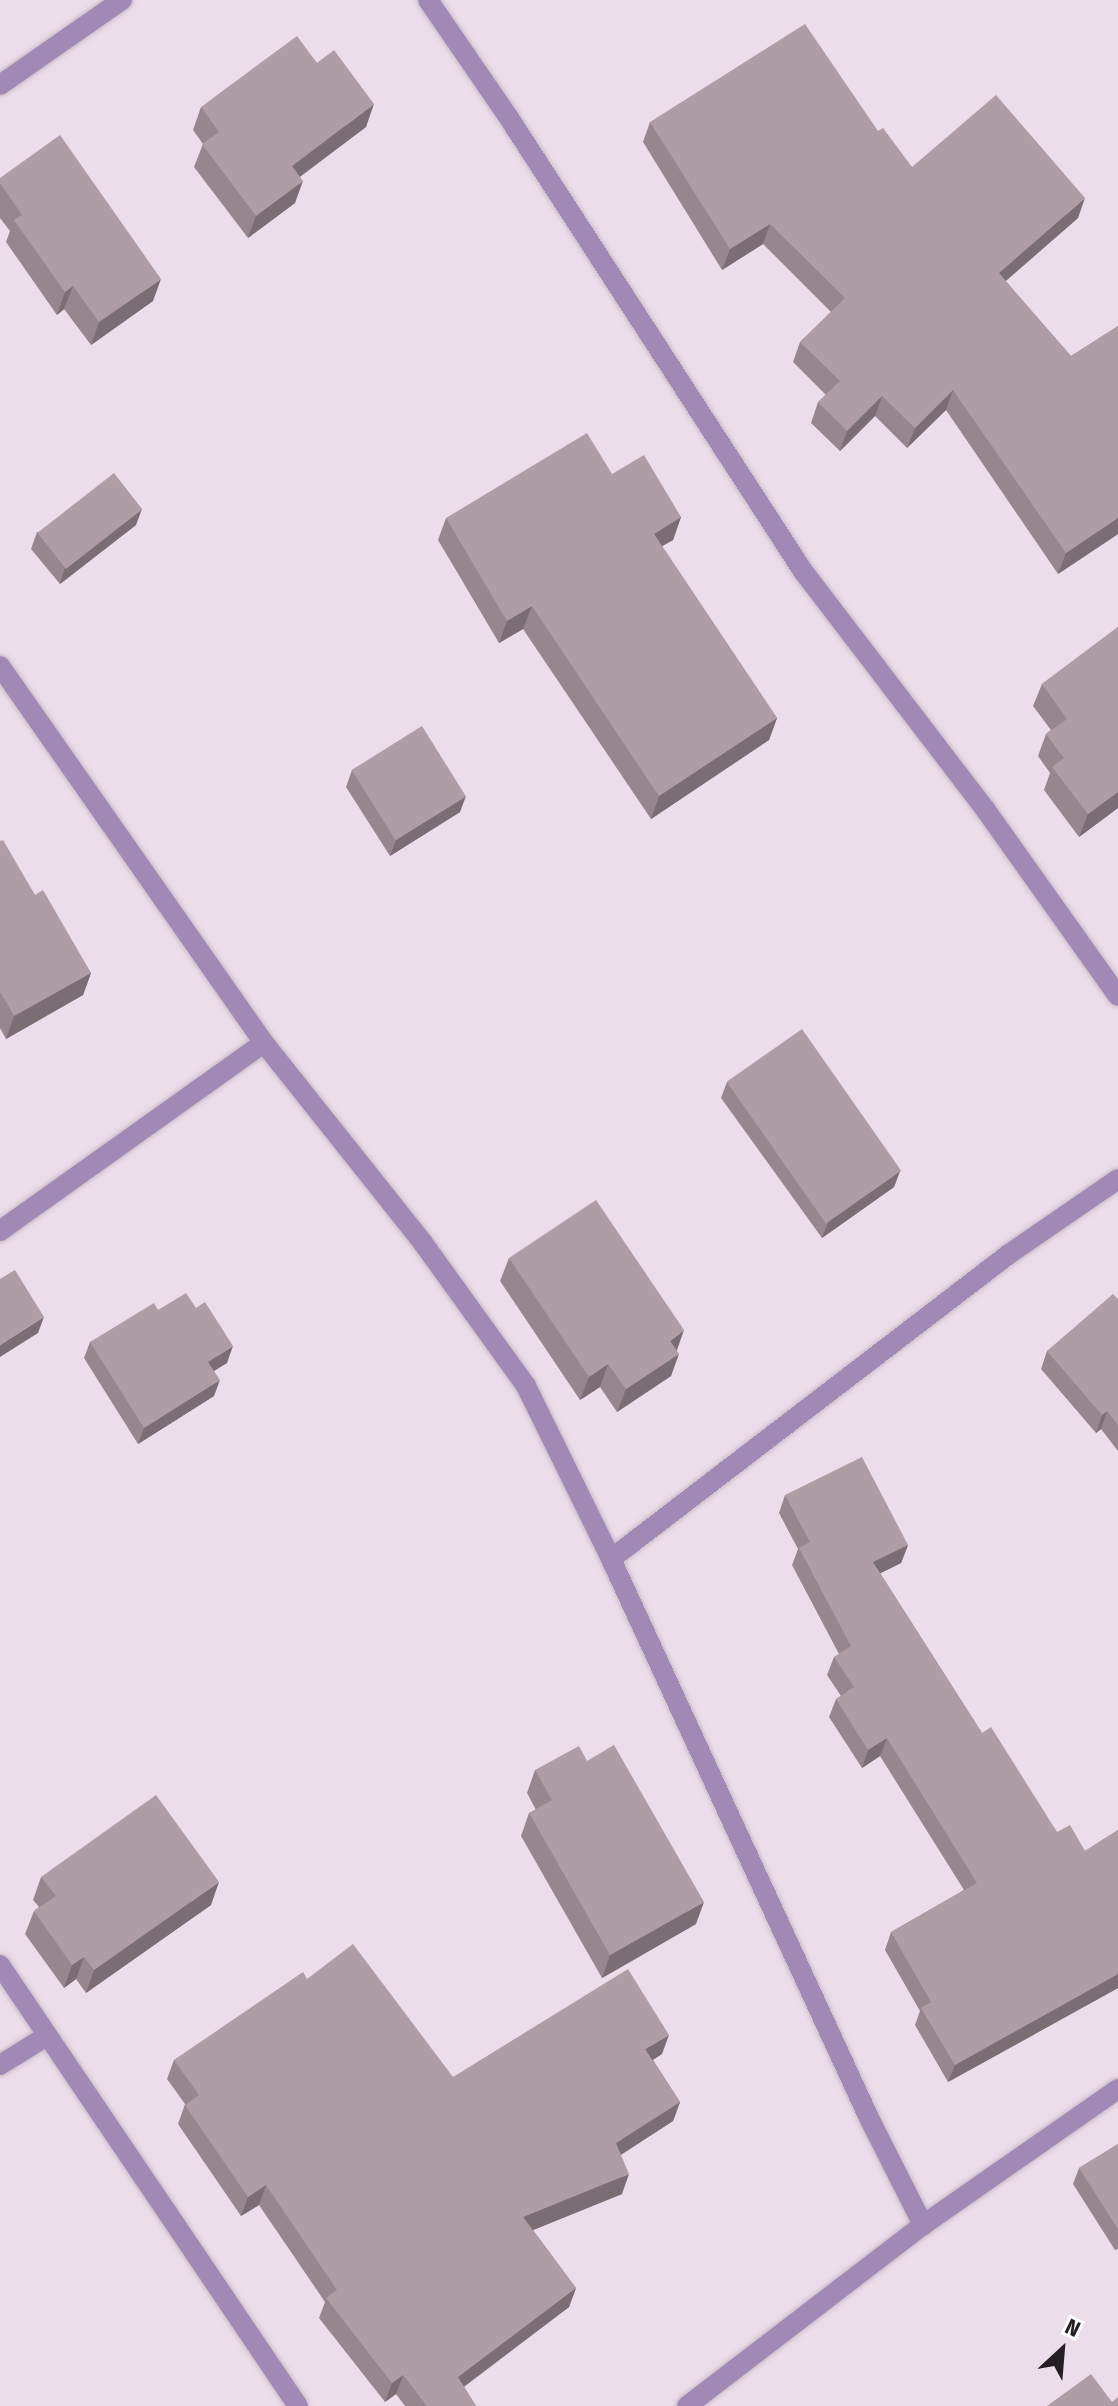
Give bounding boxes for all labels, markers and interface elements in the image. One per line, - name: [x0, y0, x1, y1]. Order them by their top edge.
- north arrow: [1022, 2310, 1102, 2390]
- text: N: [1061, 2313, 1085, 2343]

